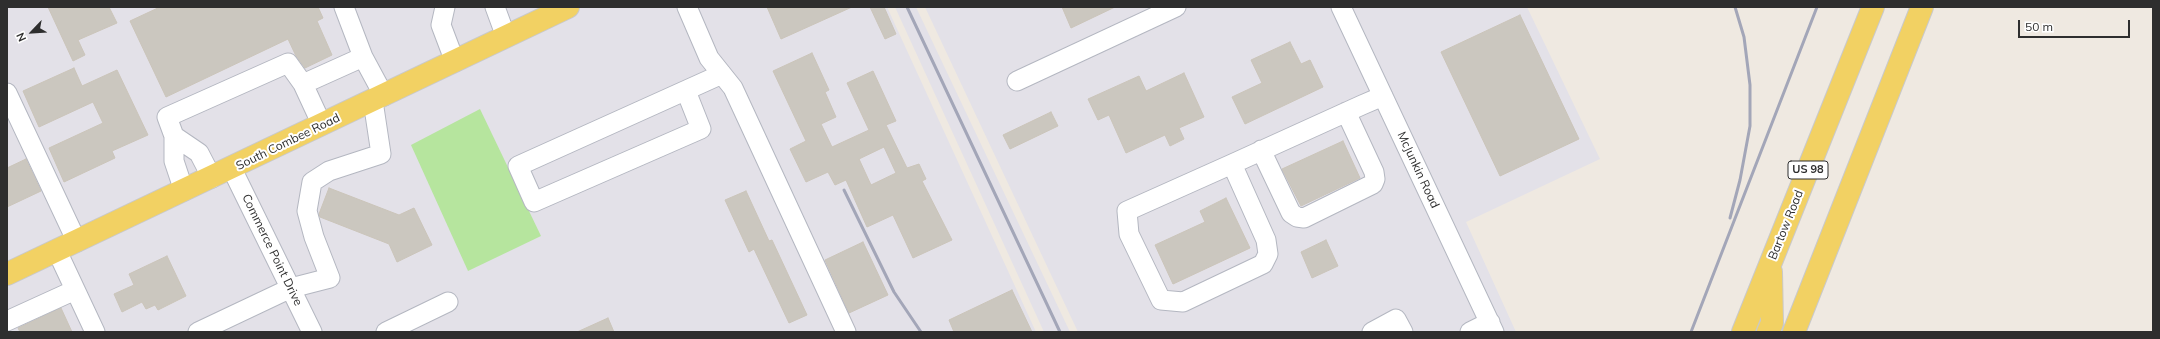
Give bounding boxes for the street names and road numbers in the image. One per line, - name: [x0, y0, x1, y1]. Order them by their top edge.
- street label: South Combee Road: [234, 111, 342, 173]
- street label: McJunkin Road: [1394, 129, 1442, 211]
- road number: US 98: [1788, 161, 1828, 179]
- street label: Bartow Road: [1765, 188, 1807, 262]
- street label: Commerce Point Drive: [239, 192, 305, 308]

